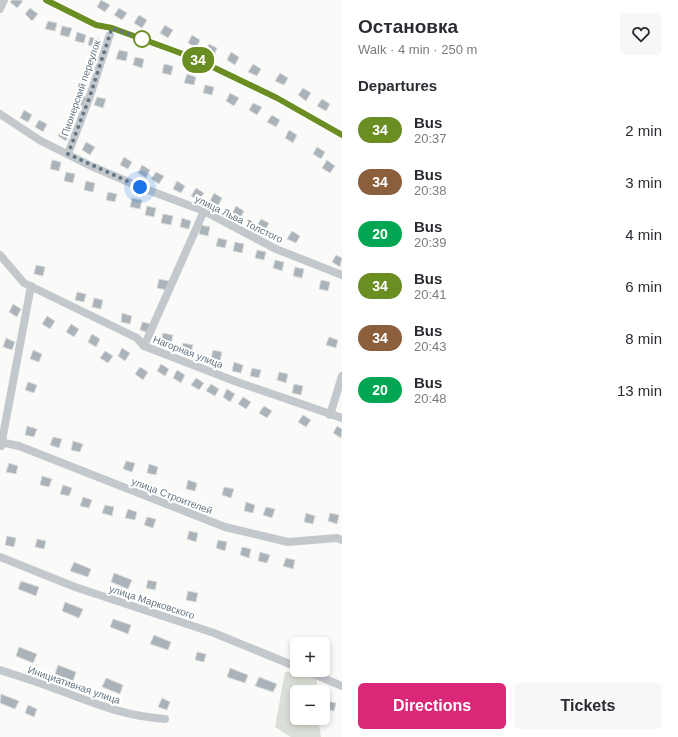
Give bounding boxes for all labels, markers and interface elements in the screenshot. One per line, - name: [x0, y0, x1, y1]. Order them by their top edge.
- button: heart: [620, 13, 662, 55]
- text: Остановка: [358, 16, 458, 37]
- unlabelled marker: [133, 30, 151, 48]
- street label: Пионерский переулок: [59, 38, 103, 138]
- text: Walk · 4 min · 250 m: [358, 42, 477, 57]
- line badge: 34: [180, 47, 216, 73]
- text: 34: [190, 52, 206, 68]
- text: Departures: [358, 77, 437, 94]
- text: Bus: [414, 114, 442, 131]
- text: 34: [372, 122, 388, 138]
- text: 2 min: [625, 122, 662, 139]
- text: 20:37: [414, 131, 447, 146]
- text: Bus: [414, 166, 442, 183]
- text: 34: [372, 174, 388, 190]
- text: 3 min: [625, 174, 662, 191]
- your location: [130, 177, 150, 197]
- text: 20:38: [414, 183, 447, 198]
- street label: улица Льва Толстого: [193, 193, 285, 245]
- text: Bus: [414, 218, 442, 235]
- text: 20: [372, 226, 388, 242]
- text: 4 min: [625, 226, 662, 243]
- text: 20:39: [414, 235, 447, 250]
- text: Bus: [414, 270, 442, 287]
- text: 34: [372, 278, 388, 294]
- text: 6 min: [625, 278, 662, 295]
- text: 20:41: [414, 287, 447, 302]
- text: Bus: [414, 322, 442, 339]
- text: 34: [372, 330, 388, 346]
- text: 8 min: [625, 330, 662, 347]
- street label: Нагорная улица: [151, 334, 225, 371]
- text: 20:43: [414, 339, 447, 354]
- text: Bus: [414, 374, 442, 391]
- text: 20: [372, 382, 388, 398]
- text: 13 min: [617, 382, 662, 399]
- text: 20:48: [414, 391, 447, 406]
- street label: улица Строителей: [130, 476, 214, 516]
- street label: улица Марковского: [108, 583, 196, 621]
- map controls: [290, 637, 330, 725]
- button: +: [290, 637, 330, 677]
- street label: Инициативная улица: [26, 664, 122, 706]
- button: Directions: [358, 683, 506, 729]
- button: Tickets: [514, 683, 662, 729]
- button: −: [290, 685, 330, 725]

